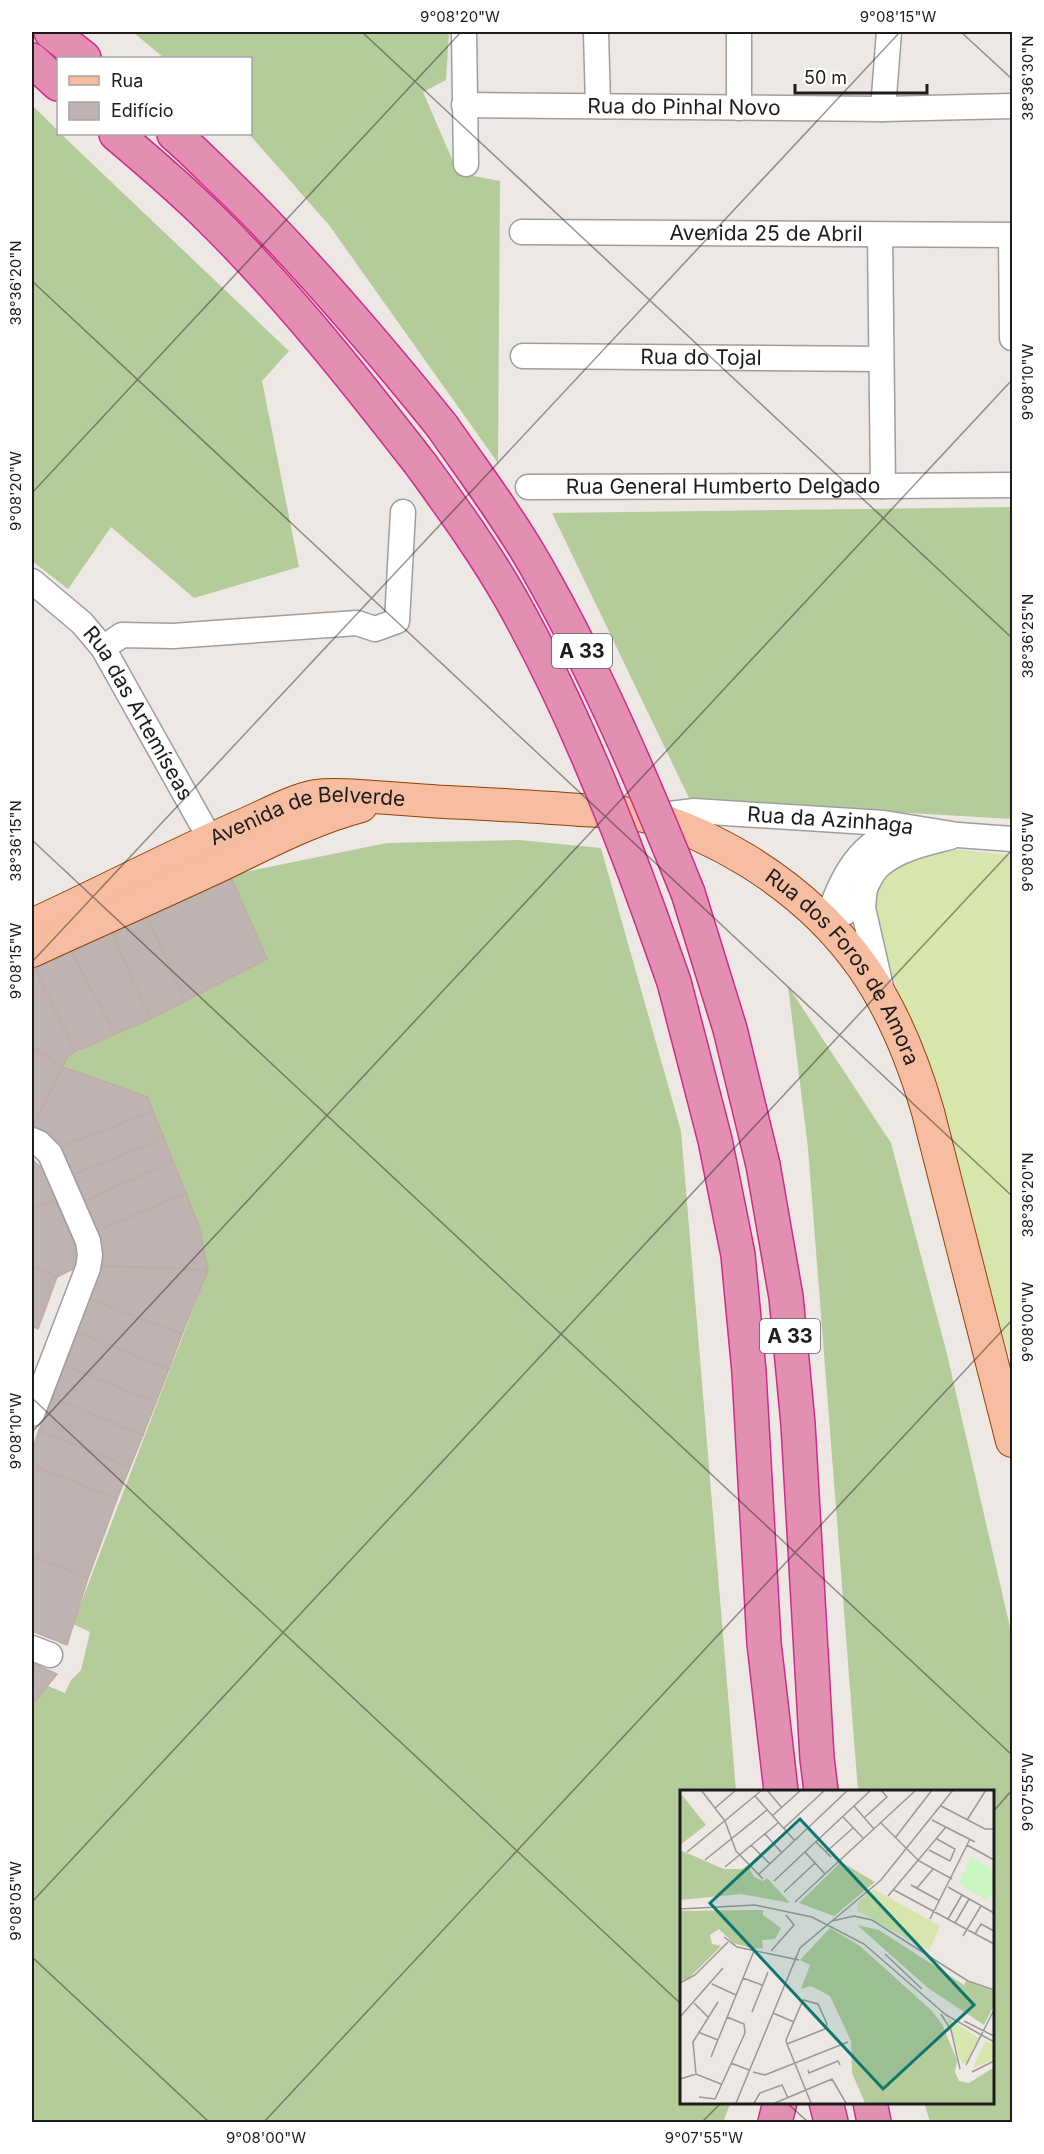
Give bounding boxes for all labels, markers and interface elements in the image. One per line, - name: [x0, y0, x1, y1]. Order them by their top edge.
- text: 9°08'20"W: [420, 7, 500, 26]
- text: 9°08'15"W: [860, 7, 936, 26]
- text: 38°36'30"N: [1018, 35, 1037, 121]
- legend: [57, 57, 252, 135]
- scale bar: [795, 57, 927, 95]
- text: 50 m: [804, 67, 847, 88]
- text: Rua: [111, 70, 143, 91]
- street label: Rua do Pinhal Novo: [587, 93, 781, 120]
- text: Edifício: [111, 100, 174, 121]
- street label: Avenida 25 de Abril: [669, 220, 863, 246]
- text: 38°36'20"N: [6, 240, 25, 326]
- text: 9°08'10"W: [1018, 343, 1037, 420]
- street label: Rua do Tojal: [640, 344, 762, 370]
- text: 9°08'20"W: [6, 451, 25, 531]
- street label: Rua General Humberto Delgado: [566, 473, 880, 499]
- text: 38°36'25"N: [1018, 594, 1037, 678]
- street label: Rua das Artemíseas: [78, 621, 199, 804]
- road number: A 33: [552, 634, 612, 668]
- street label: Avenida de Belverde: [206, 782, 406, 850]
- text: 38°36'15"N: [6, 800, 25, 882]
- street label: Rua da Azinhaga: [746, 801, 915, 840]
- text: 9°08'05"W: [1018, 812, 1037, 892]
- street label: Rua dos Foros de Amora: [761, 863, 925, 1068]
- text: 9°08'15"W: [6, 923, 25, 999]
- text: 38°36'20"N: [1018, 1152, 1037, 1238]
- text: 9°08'00"W: [1018, 1282, 1037, 1362]
- road number: A 33: [760, 1319, 820, 1353]
- text: 9°08'10"W: [6, 1392, 25, 1469]
- text: 9°07'55"W: [1018, 1753, 1037, 1831]
- inset map: [680, 1790, 993, 2103]
- text: 9°08'05"W: [6, 1861, 25, 1941]
- text: 9°08'00"W: [226, 2128, 306, 2147]
- text: 9°07'55"W: [665, 2128, 743, 2147]

